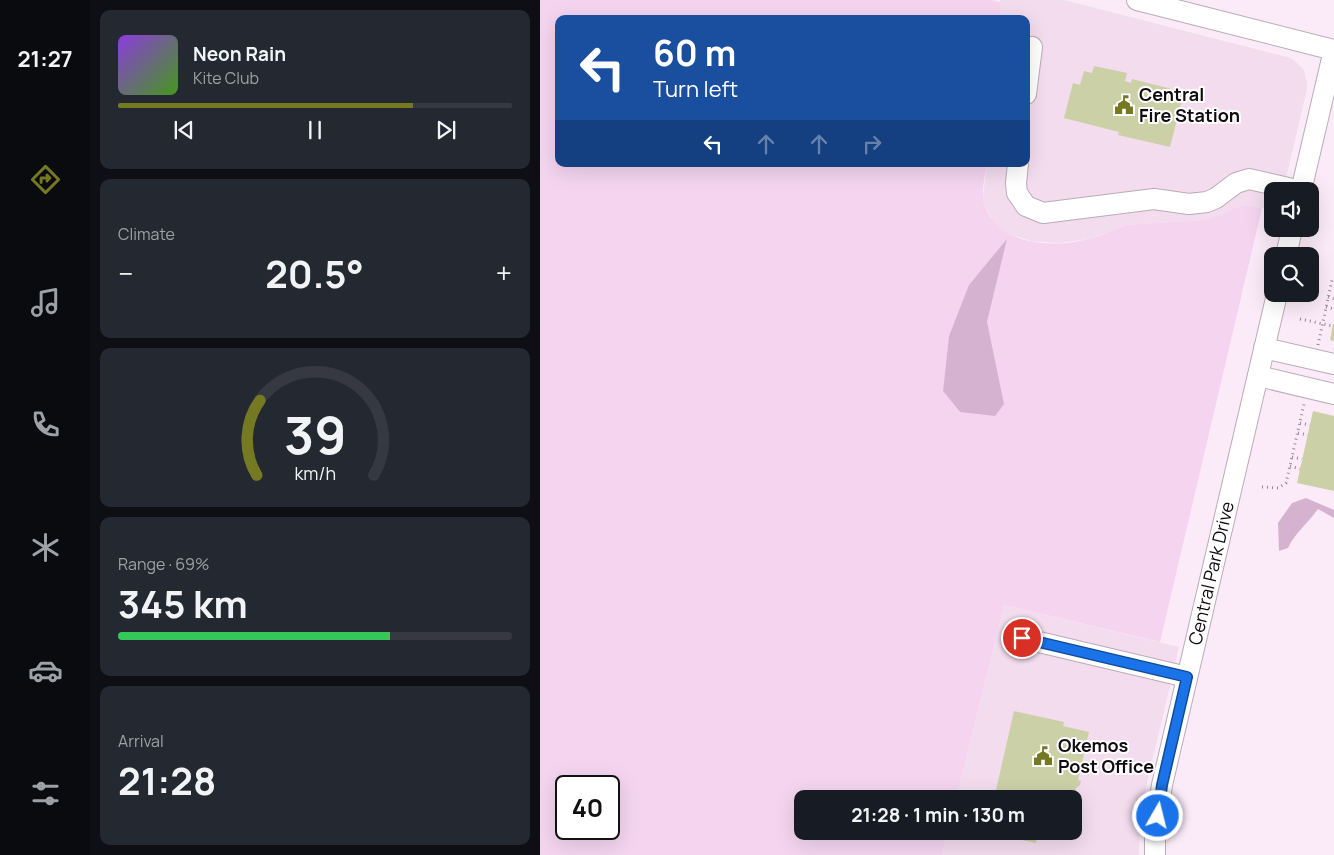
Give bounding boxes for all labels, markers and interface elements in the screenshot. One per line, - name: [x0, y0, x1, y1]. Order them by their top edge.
- text: 60 m: [653, 29, 736, 77]
- icon: left: [570, 35, 635, 100]
- text: Neon Rain: [193, 41, 286, 67]
- text: 21:27: [17, 44, 73, 74]
- text: Kite Club: [193, 67, 259, 89]
- text: Turn left: [653, 74, 738, 104]
- place label: Central Fire Station: [1139, 82, 1240, 127]
- public building icon: Central Fire Station: [1113, 94, 1135, 116]
- icon: previous: [170, 116, 198, 144]
- icon: pause: [301, 116, 329, 144]
- icon: next: [432, 116, 460, 144]
- icon: left: [699, 130, 727, 158]
- icon: ahead: [752, 130, 780, 158]
- icon: ahead: [805, 130, 833, 158]
- icon: right: [858, 130, 886, 158]
- icon: directions: [28, 162, 63, 197]
- map controls: [1264, 182, 1319, 302]
- button: sound: [1264, 182, 1319, 237]
- text: Climate: [118, 223, 175, 245]
- text: 20.5°: [265, 247, 364, 299]
- button: search: [1264, 247, 1319, 302]
- text: −: [118, 254, 133, 292]
- text: +: [496, 254, 512, 292]
- icon: music: [28, 285, 63, 320]
- text: 39: [284, 399, 346, 470]
- icon: phone: [28, 407, 63, 442]
- text: km/h: [294, 461, 336, 485]
- street label: Central Park Drive: [1182, 499, 1239, 647]
- icon: climate: [28, 530, 63, 565]
- text: Range · 69%: [118, 553, 209, 575]
- text: 345 km: [118, 577, 248, 629]
- pin: [1001, 617, 1043, 659]
- icon: arrive: [1008, 624, 1036, 652]
- icon: car: [28, 653, 63, 688]
- text: Arrival: [118, 730, 164, 752]
- place label: Okemos Post Office: [1058, 733, 1154, 778]
- public building icon: Okemos Post Office: [1032, 745, 1054, 767]
- text: 21:28: [118, 754, 216, 806]
- speed limit sign: 40: [555, 775, 620, 840]
- icon: filters: [28, 776, 63, 811]
- position arrow: [1131, 789, 1183, 841]
- text: 21:28 · 1 min · 130 m: [851, 802, 1025, 828]

